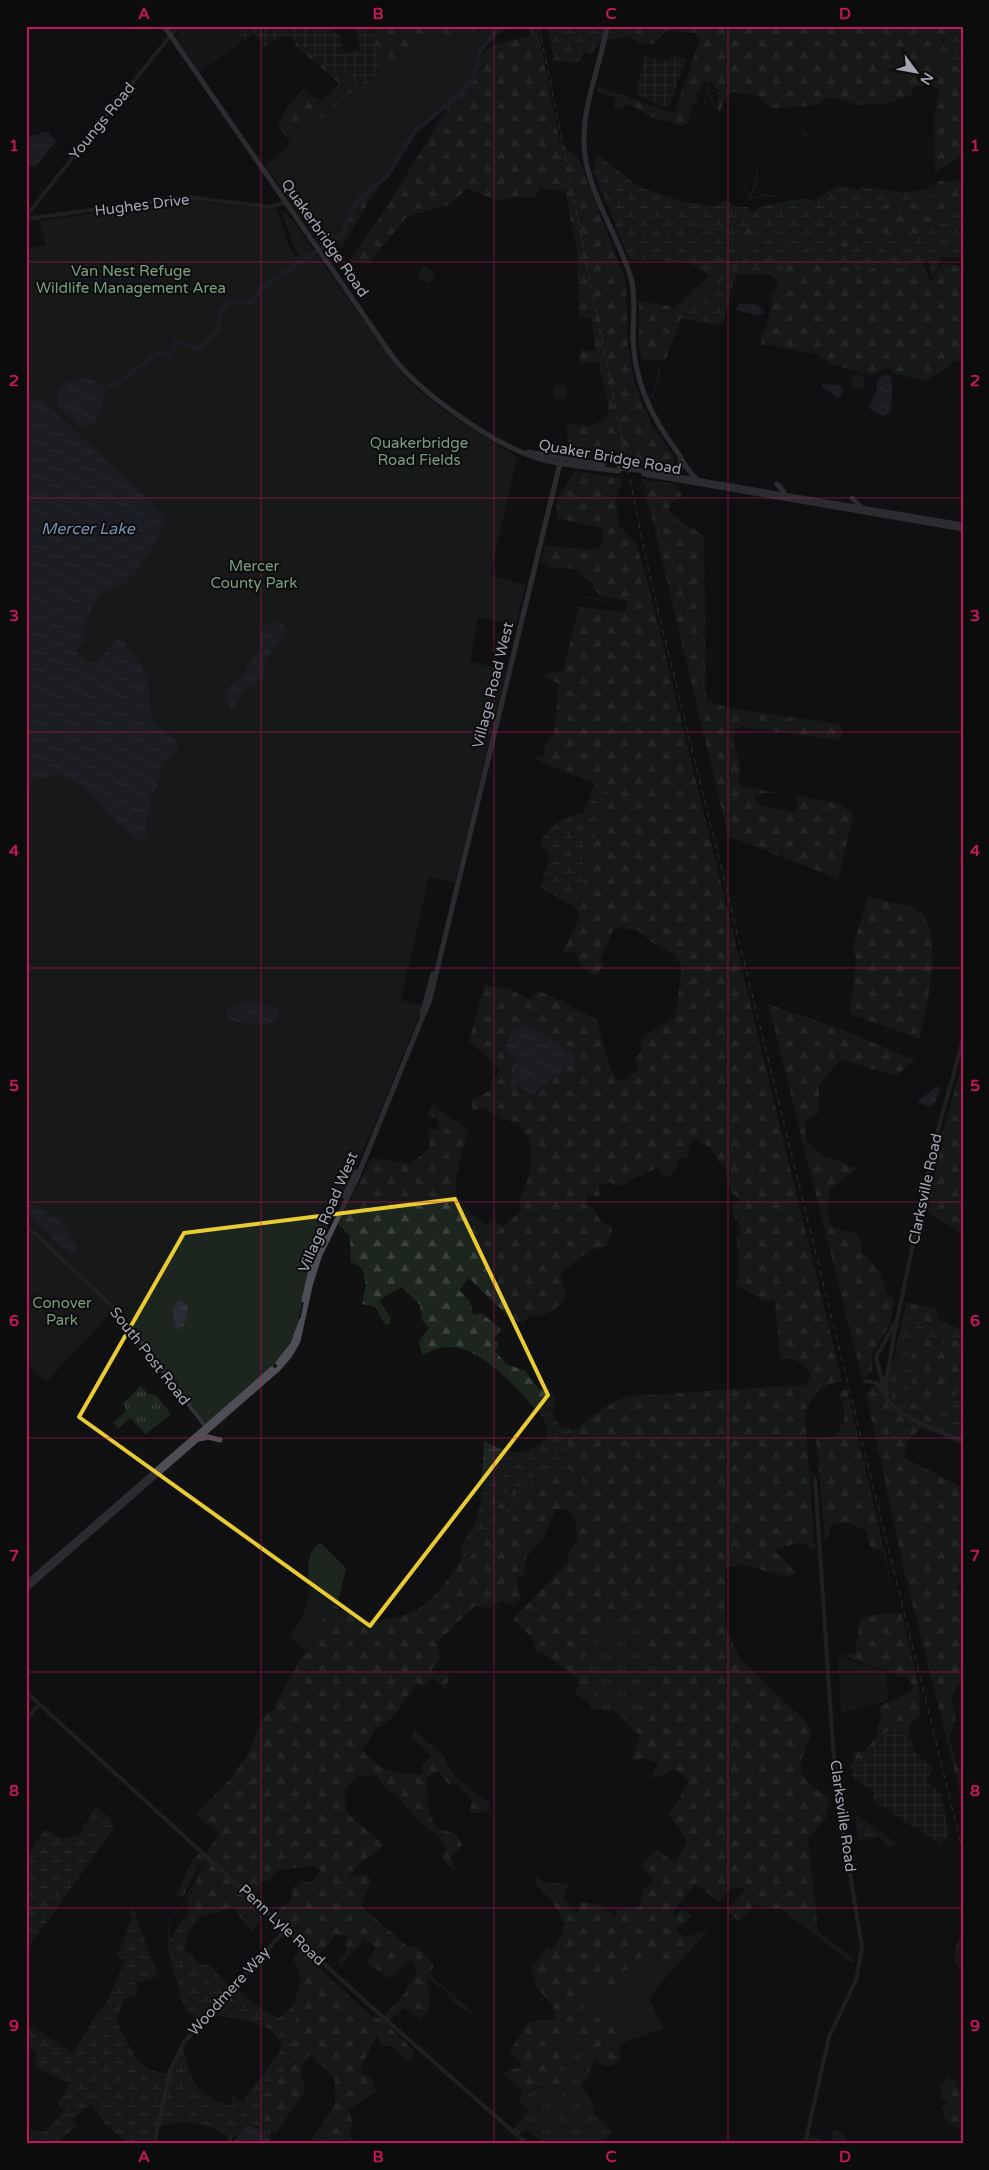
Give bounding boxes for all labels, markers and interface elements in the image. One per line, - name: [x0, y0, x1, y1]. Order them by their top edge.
- text: A: [138, 4, 150, 24]
- text: B: [372, 4, 384, 24]
- text: C: [605, 4, 617, 24]
- text: D: [839, 4, 851, 24]
- north arrow: [892, 48, 942, 98]
- text: N: [916, 69, 937, 88]
- street label: Youngs Road: [65, 79, 139, 163]
- text: 1: [9, 136, 19, 156]
- text: 1: [970, 136, 980, 156]
- street label: Quakerbridge Road: [278, 176, 372, 300]
- street label: Hughes Drive: [94, 190, 190, 220]
- park label: Van Nest Refuge Wildlife Management Area: [36, 262, 226, 297]
- text: 2: [9, 371, 19, 391]
- text: 2: [970, 371, 980, 391]
- park label: Quakerbridge Road Fields: [370, 434, 468, 469]
- street label: Quaker Bridge Road: [537, 436, 683, 478]
- water label: Mercer Lake: [41, 519, 136, 539]
- park label: Mercer County Park: [210, 557, 298, 592]
- text: 3: [9, 606, 19, 626]
- text: 3: [970, 606, 980, 626]
- street label: Village Road West: [469, 620, 517, 750]
- text: 4: [9, 841, 19, 861]
- text: 4: [970, 841, 980, 861]
- text: 5: [9, 1076, 19, 1096]
- text: 5: [970, 1076, 980, 1096]
- street label: Clarksville Road: [904, 1132, 946, 1246]
- street label: Village Road West: [294, 1149, 362, 1275]
- park label: Conover Park: [32, 1294, 92, 1329]
- street label: South Post Road: [106, 1303, 194, 1409]
- text: 6: [9, 1311, 19, 1331]
- text: 6: [970, 1311, 980, 1331]
- text: 7: [9, 1546, 19, 1566]
- text: 7: [970, 1546, 980, 1566]
- street label: Clarksville Road: [826, 1759, 860, 1873]
- text: 8: [9, 1781, 19, 1801]
- text: 8: [970, 1781, 980, 1801]
- street label: Penn Lyle Road: [235, 1881, 329, 1969]
- street label: Woodmere Way: [184, 1943, 274, 2039]
- text: 9: [9, 2016, 19, 2036]
- text: 9: [970, 2016, 980, 2036]
- text: A: [138, 2147, 150, 2167]
- text: B: [372, 2147, 384, 2167]
- text: C: [605, 2147, 617, 2167]
- text: D: [839, 2147, 851, 2167]

